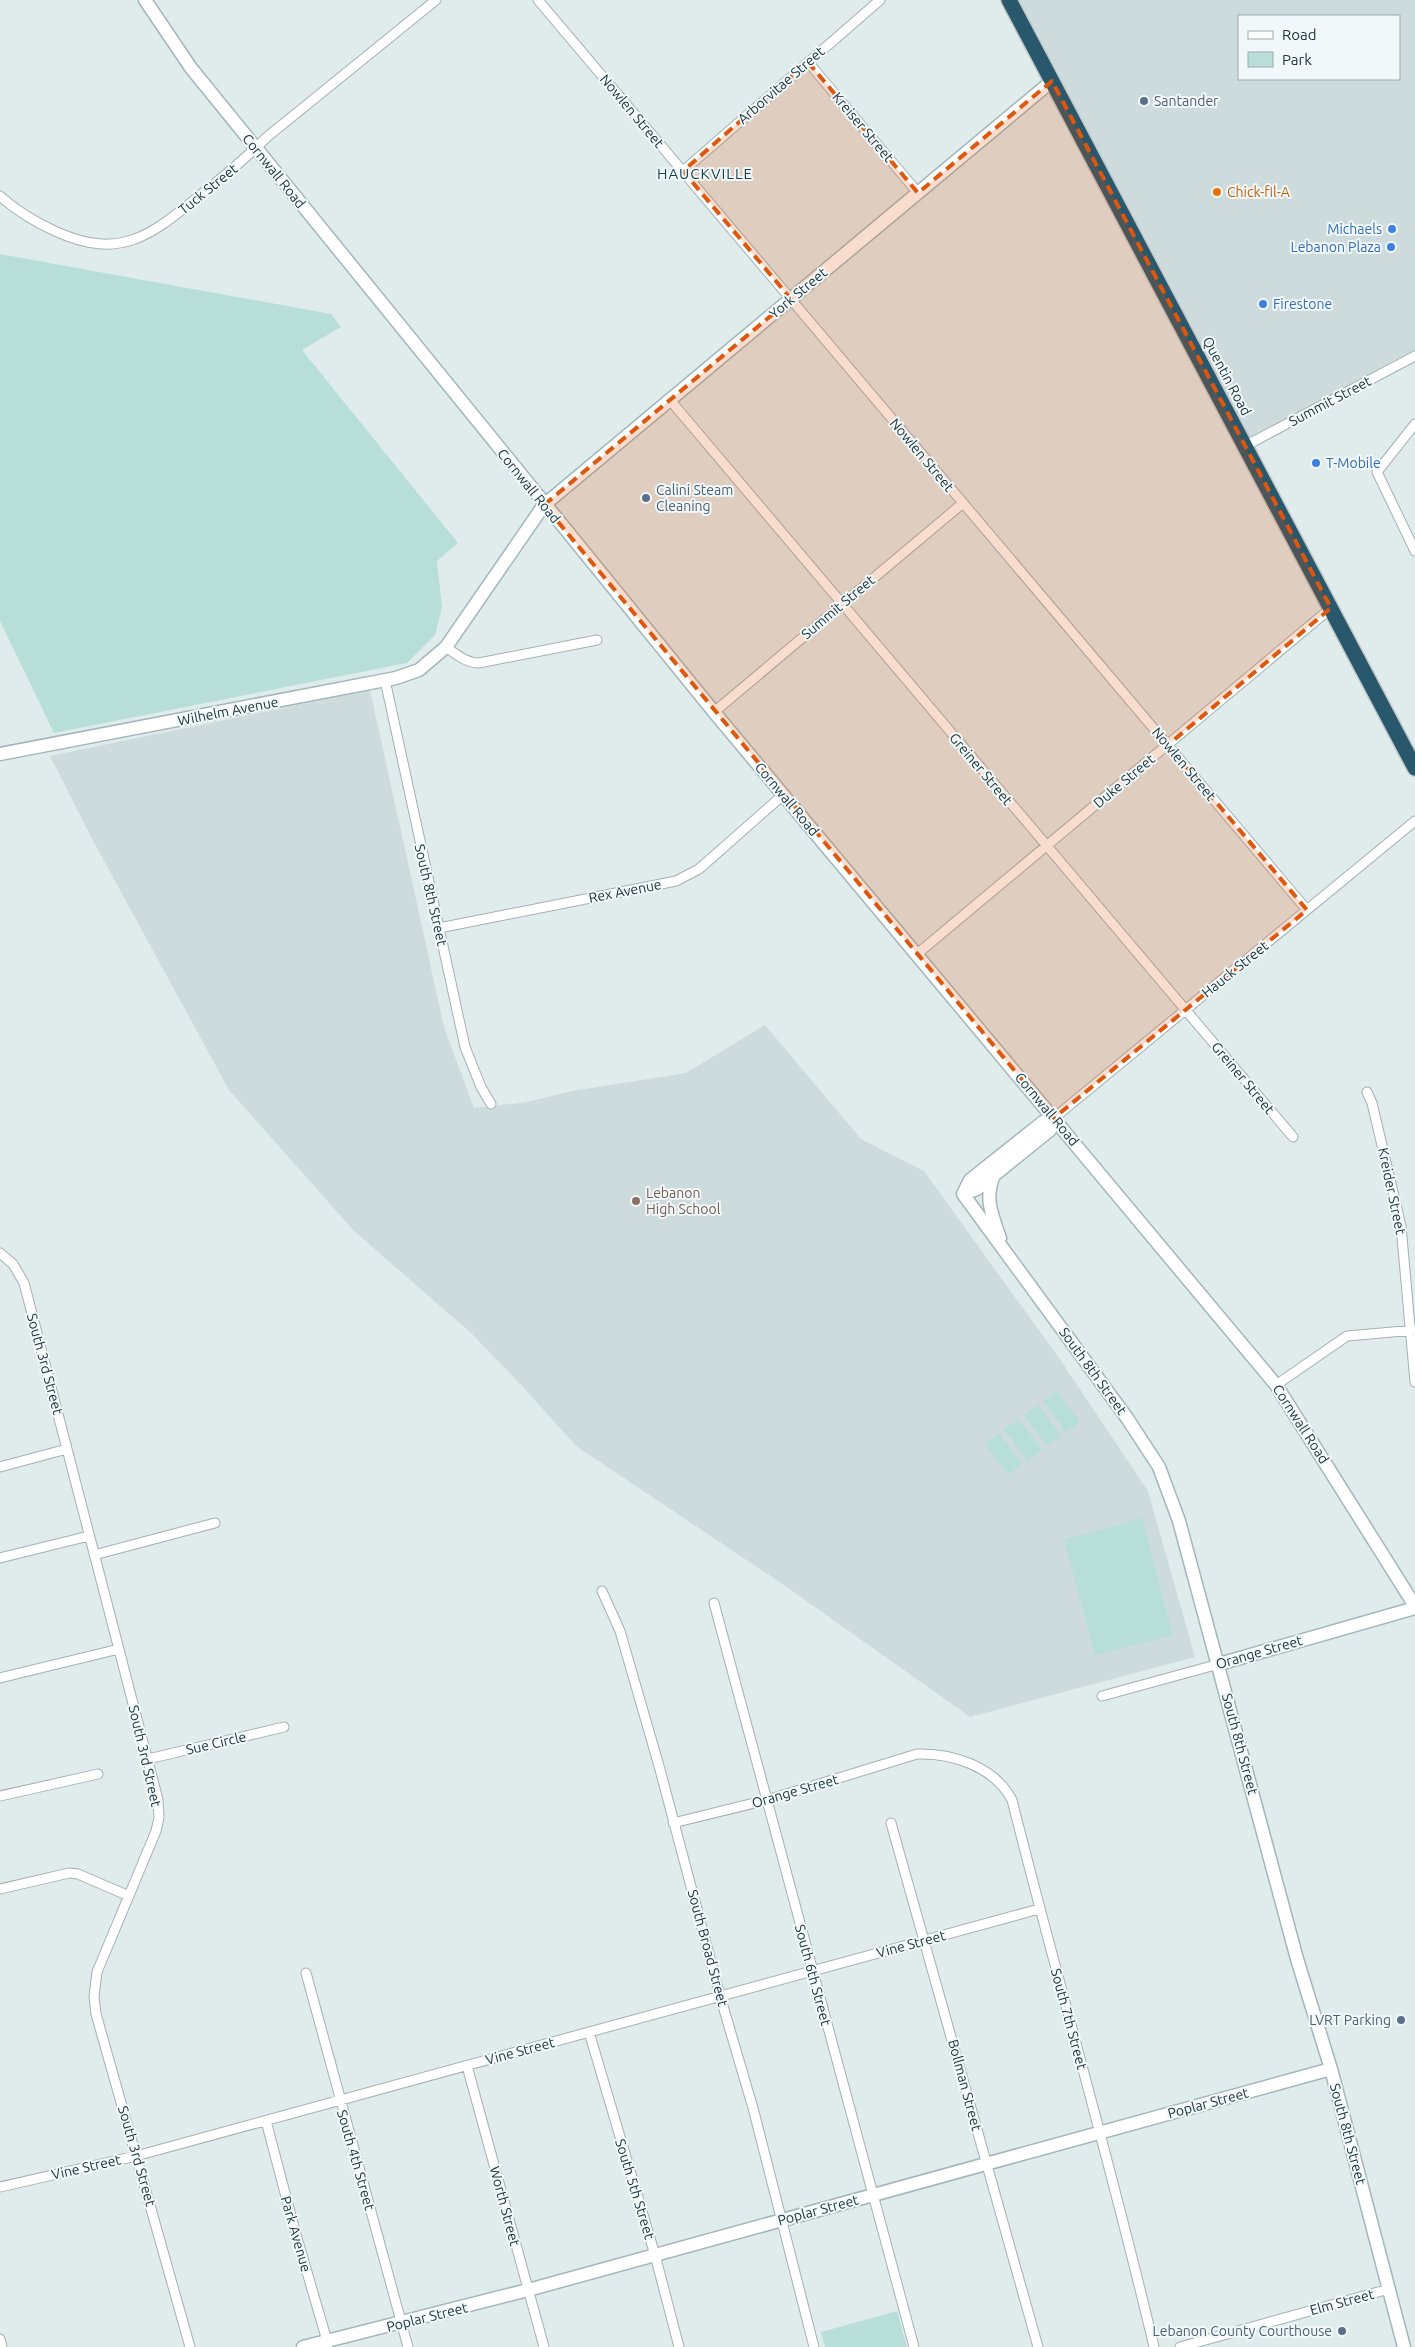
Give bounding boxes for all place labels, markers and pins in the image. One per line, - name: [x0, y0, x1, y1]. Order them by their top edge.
- place label: Santander: [1154, 93, 1219, 109]
- marker: Santander: [1138, 95, 1150, 107]
- place label: Chick-fil-A: [1227, 184, 1290, 200]
- marker: Chick-fil-A: [1211, 186, 1223, 198]
- place label: Michaels: [1327, 221, 1382, 237]
- marker: Michaels: [1386, 223, 1398, 235]
- place label: Lebanon Plaza: [1291, 239, 1381, 255]
- marker: Lebanon Plaza: [1385, 241, 1397, 253]
- place label: Firestone: [1273, 296, 1332, 312]
- marker: Firestone: [1257, 298, 1269, 310]
- place label: T-Mobile: [1326, 455, 1381, 471]
- marker: T-Mobile: [1310, 457, 1322, 469]
- place label: Calini Steam Cleaning: [656, 482, 733, 514]
- marker: Calini Steam Cleaning: [640, 492, 652, 504]
- place label: Lebanon High School: [646, 1185, 721, 1217]
- marker: Lebanon High School: [630, 1195, 642, 1207]
- place label: LVRT Parking: [1309, 2012, 1391, 2028]
- marker: LVRT Parking: [1395, 2014, 1407, 2026]
- place label: Lebanon County Courthouse: [1153, 2323, 1332, 2339]
- marker: Lebanon County Courthouse: [1336, 2325, 1348, 2337]

